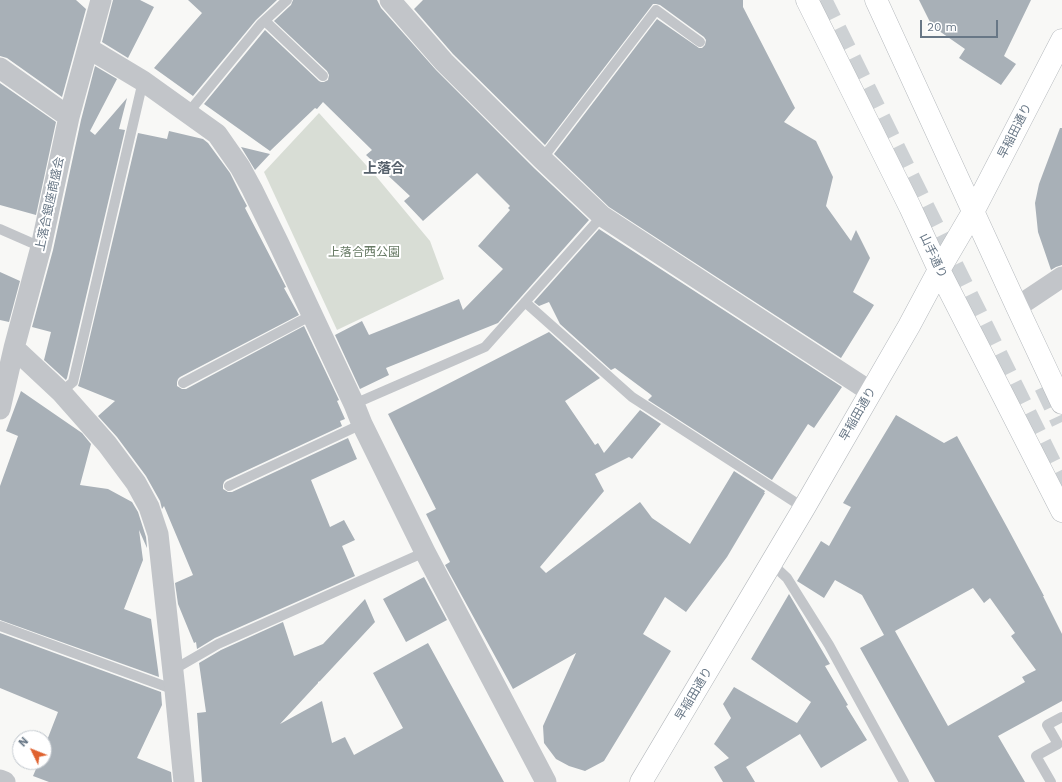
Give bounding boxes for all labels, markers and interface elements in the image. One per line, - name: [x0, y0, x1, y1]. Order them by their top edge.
- scale bar: [922, 12, 1000, 38]
- text: 20 m: [927, 20, 957, 34]
- street label: 早稲田通り: [995, 101, 1035, 161]
- street label: 上落合銀座商盛会: [33, 156, 67, 252]
- district label: 上落合: [363, 161, 405, 177]
- street label: 山手通り: [916, 231, 950, 281]
- park label: 上落合西公園: [328, 245, 400, 259]
- street label: 早稲田通り: [837, 384, 879, 444]
- street label: 早稲田通り: [672, 665, 716, 723]
- north arrow: [12, 730, 52, 770]
- text: N: [16, 735, 31, 750]

